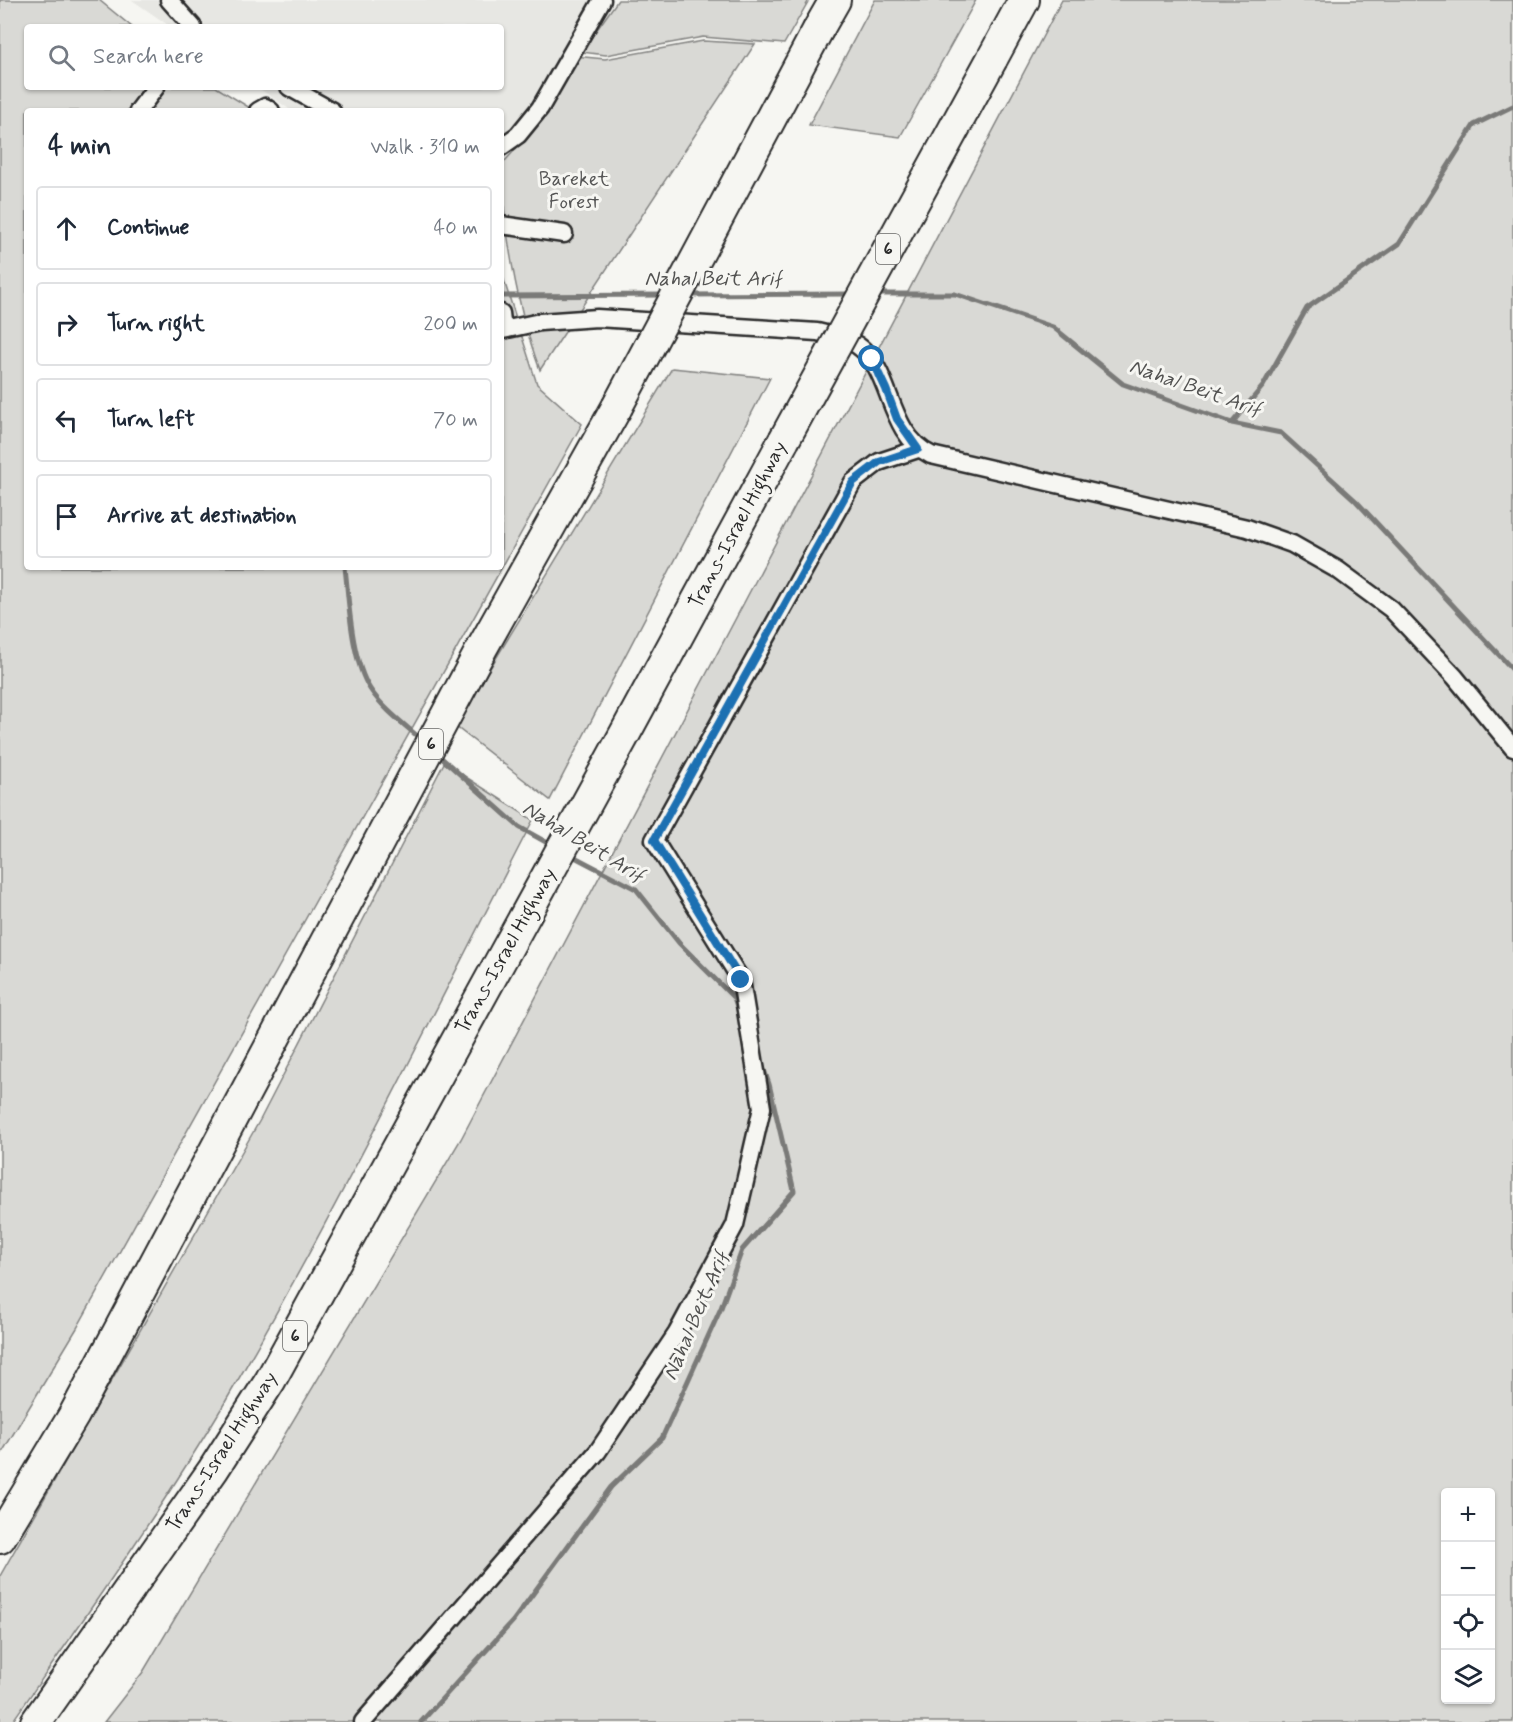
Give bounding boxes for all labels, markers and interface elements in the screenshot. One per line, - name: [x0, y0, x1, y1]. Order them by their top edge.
- search box: [24, 24, 504, 90]
- icon: search: [45, 41, 78, 74]
- text: Search here: [93, 43, 204, 71]
- text: 4 min: [48, 130, 111, 164]
- text: Walk · 310 m: [370, 134, 480, 161]
- park label: Bareket Forest: [539, 166, 610, 216]
- icon: ahead: [50, 212, 83, 245]
- text: Continue: [107, 214, 189, 242]
- text: 40 m: [434, 215, 478, 242]
- road number: 6: [876, 234, 900, 264]
- water label: Nahal Beit Arif: [644, 265, 783, 293]
- icon: right: [50, 308, 83, 341]
- text: Turn right: [107, 310, 205, 338]
- text: 200 m: [423, 311, 478, 338]
- route start: [858, 345, 884, 371]
- water label: Nahal Beit Arif: [1126, 352, 1266, 424]
- icon: left: [50, 404, 83, 437]
- text: Turn left: [107, 406, 195, 434]
- text: 70 m: [433, 407, 478, 434]
- street label: Trans-Israel Highway: [682, 437, 795, 614]
- icon: arrive: [50, 500, 83, 533]
- text: Arrive at destination: [107, 502, 297, 530]
- road number: 6: [419, 729, 443, 759]
- water label: Nahal Beit Arif: [517, 795, 651, 890]
- street label: Trans-Israel Highway: [449, 863, 565, 1040]
- route end: [727, 966, 753, 992]
- water label: Nahal Beit Arif: [656, 1246, 736, 1385]
- road number: 6: [283, 1321, 307, 1351]
- street label: Trans-Israel Highway: [160, 1367, 286, 1538]
- map controls: [1441, 1488, 1495, 1704]
- button: +: [1441, 1488, 1495, 1542]
- button: −: [1441, 1542, 1495, 1596]
- button: locate: [1441, 1596, 1495, 1650]
- button: layers: [1441, 1650, 1495, 1704]

